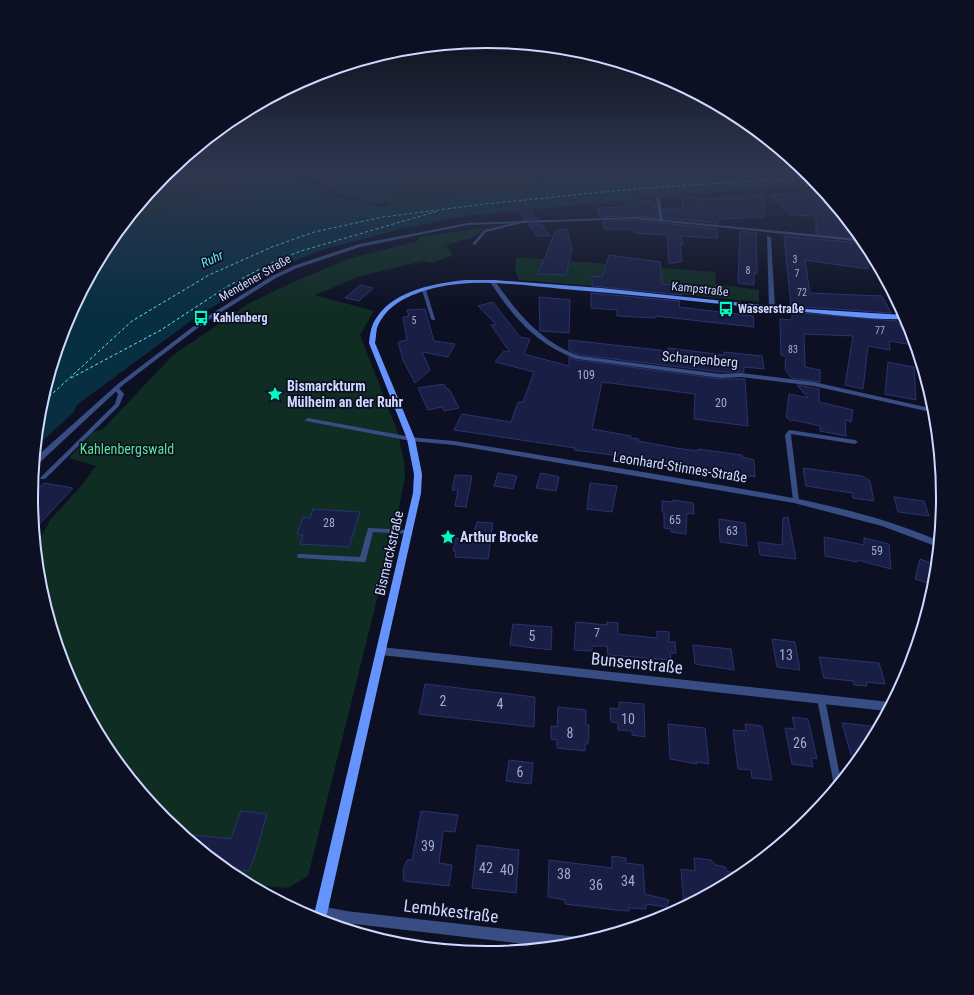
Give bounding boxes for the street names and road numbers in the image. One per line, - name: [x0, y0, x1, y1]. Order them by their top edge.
- street label: Mendener Straße: [217, 252, 294, 304]
- street label: Kampstraße: [671, 279, 730, 299]
- street label: Scharpenberg: [661, 348, 739, 370]
- street label: Leonhard-Stinnes-Straße: [612, 448, 749, 486]
- street label: Bismarckstraße: [371, 509, 407, 597]
- street label: Bunsenstraße: [590, 648, 684, 678]
- street label: Lembkestraße: [402, 895, 500, 927]

